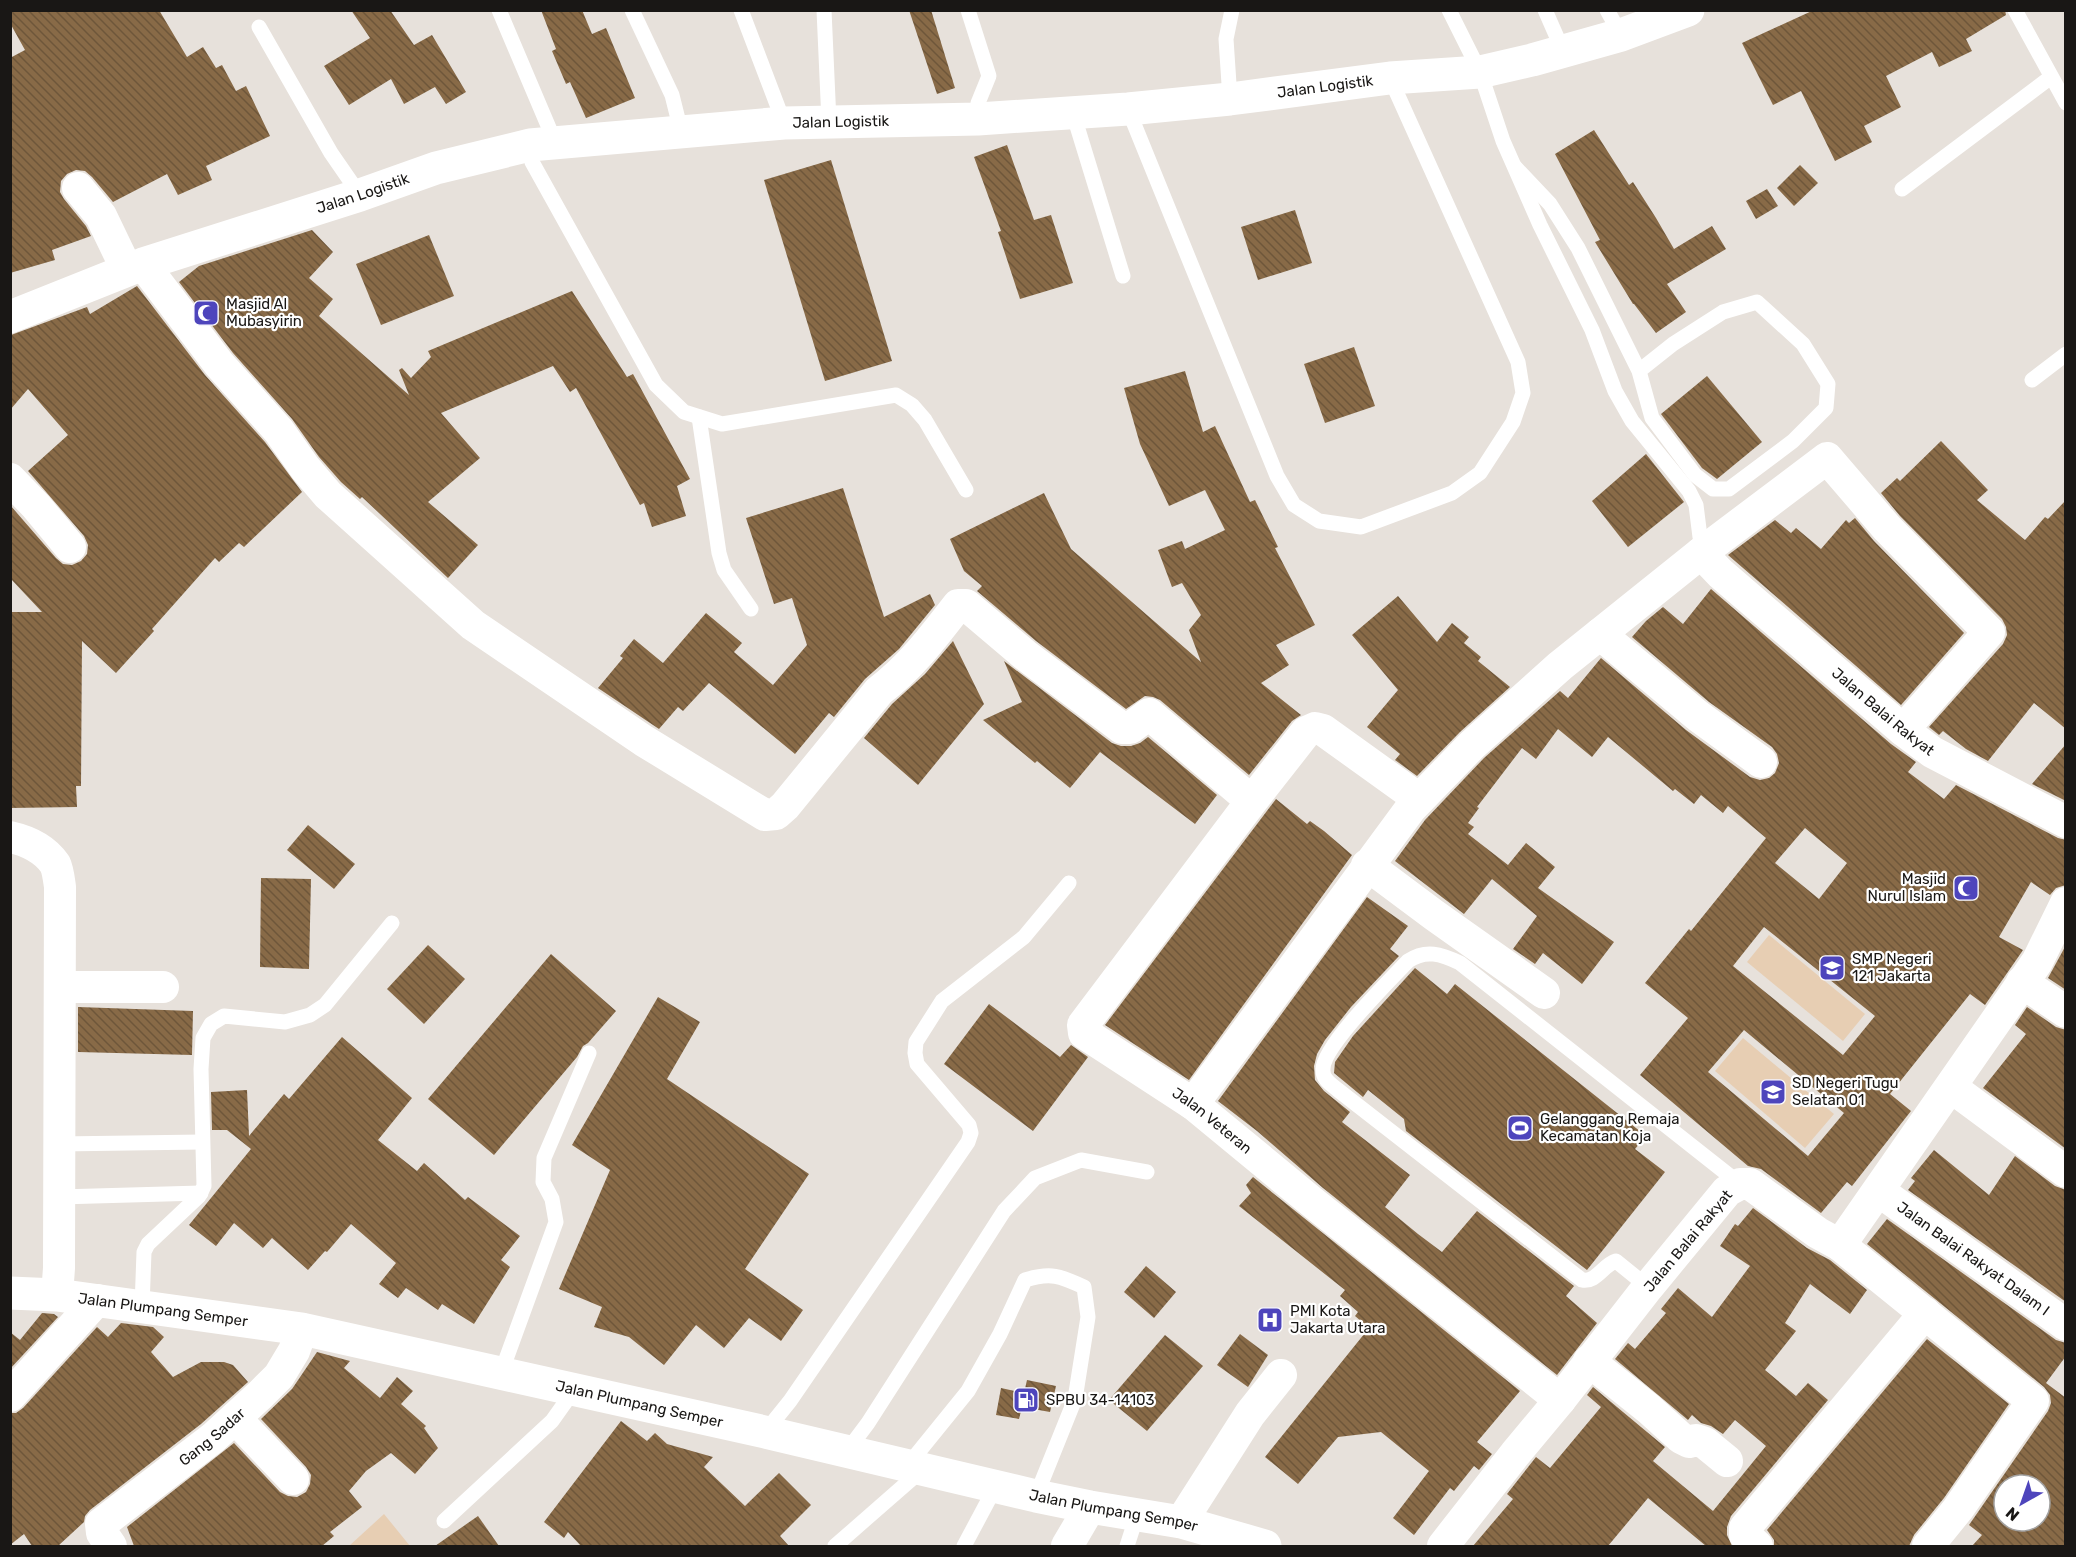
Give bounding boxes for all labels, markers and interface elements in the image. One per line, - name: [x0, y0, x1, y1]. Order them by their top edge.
- street label: Jalan Logistik: [1276, 71, 1375, 102]
- street label: Jalan Logistik: [792, 112, 890, 132]
- street label: Jalan Logistik: [314, 169, 412, 217]
- place label: Masjid Al Mubasyirin: [226, 295, 302, 330]
- mosque icon: Masjid Al Mubasyirin: [191, 298, 221, 328]
- street label: Jalan Balai Rakyat: [1828, 664, 1938, 760]
- place label: Masjid Nurul Islam: [1867, 870, 1946, 905]
- mosque icon: Masjid Nurul Islam: [1951, 873, 1981, 903]
- place label: SMP Negeri 121 Jakarta: [1852, 950, 1932, 985]
- school or university icon: SMP Negeri 121 Jakarta: [1817, 953, 1847, 983]
- place label: SD Negeri Tugu Selatan 01: [1792, 1074, 1899, 1109]
- school or university icon: SD Negeri Tugu Selatan 01: [1758, 1077, 1788, 1107]
- street label: Jalan Veteran: [1169, 1084, 1256, 1158]
- place label: Gelanggang Remaja Kecamatan Koja: [1540, 1110, 1680, 1145]
- sports icon: Gelanggang Remaja Kecamatan Koja: [1505, 1113, 1535, 1143]
- street label: Jalan Balai Rakyat: [1640, 1186, 1736, 1296]
- street label: Jalan Balai Rakyat Dalam I: [1894, 1198, 2053, 1319]
- street label: Jalan Plumpang Semper: [77, 1289, 249, 1330]
- place label: PMI Kota Jakarta Utara: [1290, 1302, 1386, 1337]
- hospital icon: PMI Kota Jakarta Utara: [1255, 1305, 1285, 1335]
- street label: Jalan Plumpang Semper: [554, 1377, 725, 1431]
- fuel station icon: SPBU 34-14103: [1011, 1385, 1041, 1415]
- place label: SPBU 34-14103: [1046, 1391, 1155, 1409]
- street label: Gang Sadar: [175, 1404, 249, 1470]
- north arrow: [1992, 1473, 2052, 1533]
- street label: Jalan Plumpang Semper: [1027, 1486, 1200, 1535]
- text: N: [2002, 1503, 2023, 1525]

